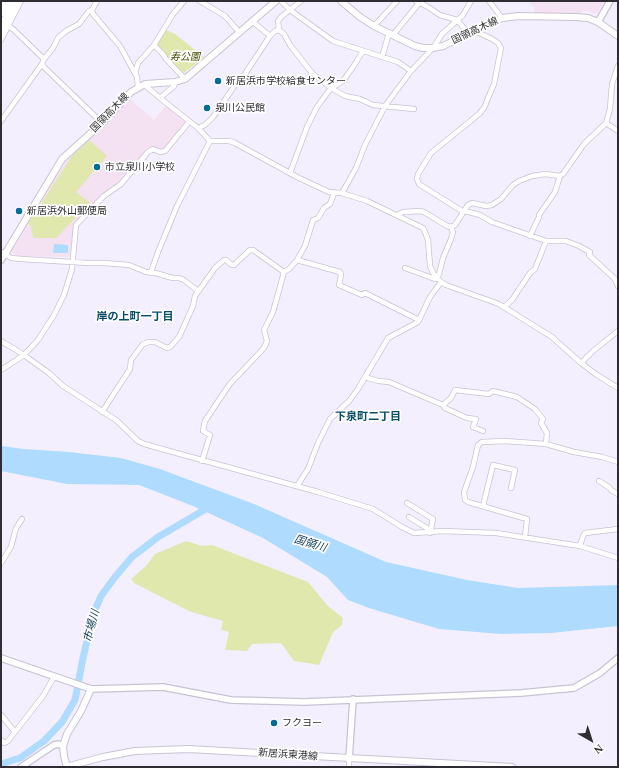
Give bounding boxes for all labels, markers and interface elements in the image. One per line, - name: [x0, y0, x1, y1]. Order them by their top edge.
- street label: 国領高木線: [450, 15, 500, 47]
- park label: 寿公園: [170, 51, 200, 63]
- place label: 新居浜市学校給食センター: [226, 75, 346, 87]
- marker: 新居浜市学校給食センター: [213, 76, 223, 86]
- street label: 国領高木線: [88, 91, 132, 135]
- place label: 泉川公民館: [215, 102, 265, 114]
- marker: 泉川公民館: [202, 103, 212, 113]
- place label: 市立泉川小学校: [105, 161, 175, 173]
- marker: 市立泉川小学校: [92, 162, 102, 172]
- place label: 新居浜外山郵便局: [27, 205, 107, 217]
- marker: 新居浜外山郵便局: [14, 206, 24, 216]
- district label: 岸の上町一丁目: [97, 310, 173, 324]
- district label: 下泉町二丁目: [335, 410, 401, 424]
- water label: 国領川: [292, 533, 328, 555]
- water label: 市場川: [81, 608, 103, 644]
- place label: フクヨー: [282, 717, 322, 729]
- marker: フクヨー: [269, 718, 279, 728]
- north arrow: [571, 720, 611, 760]
- text: N: [592, 742, 605, 756]
- street label: 新居浜東港線: [258, 747, 318, 763]

